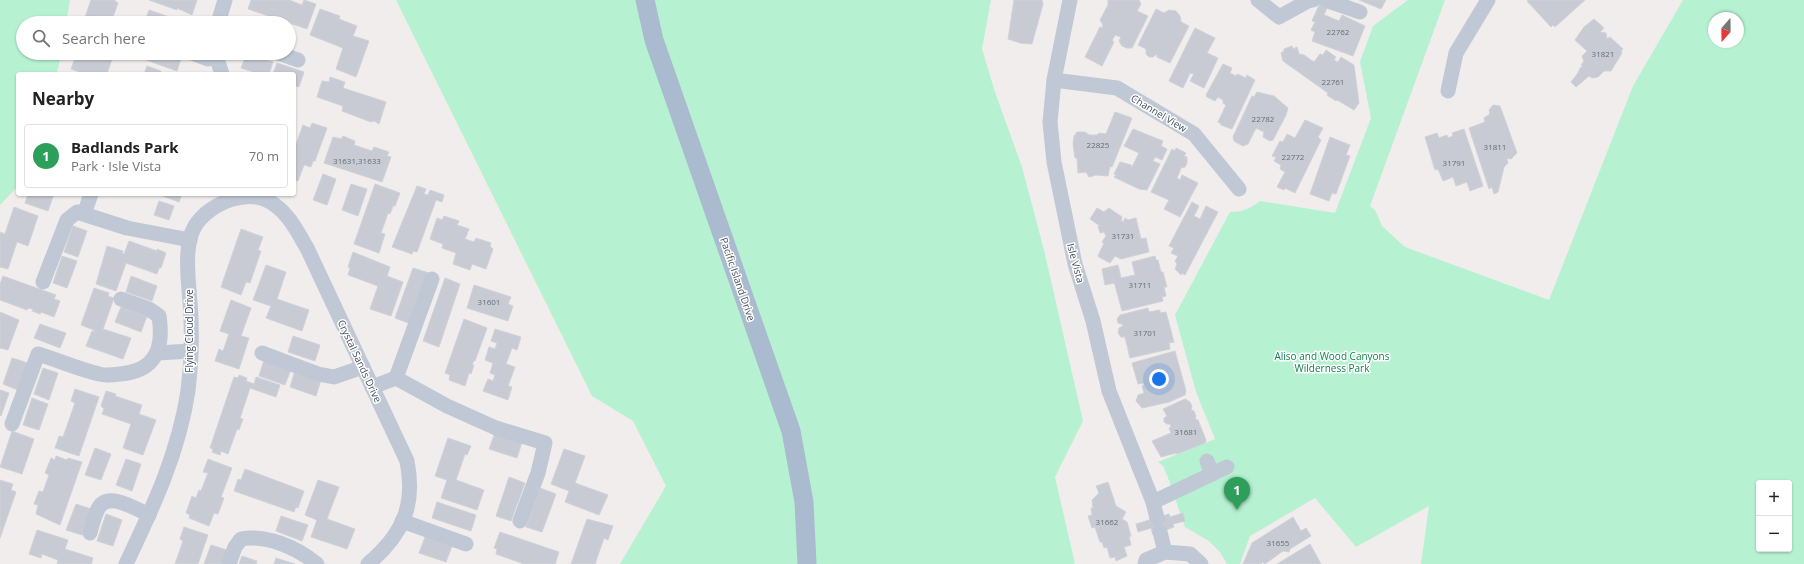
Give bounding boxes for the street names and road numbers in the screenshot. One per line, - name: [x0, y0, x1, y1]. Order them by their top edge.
- street label: Channel View: [1128, 91, 1190, 135]
- street label: Pacific Island Drive: [717, 236, 759, 323]
- street label: Isle Vista: [1064, 242, 1088, 284]
- street label: Flying Cloud Drive: [182, 289, 196, 373]
- street label: Crystal Sands Drive: [335, 317, 385, 405]

